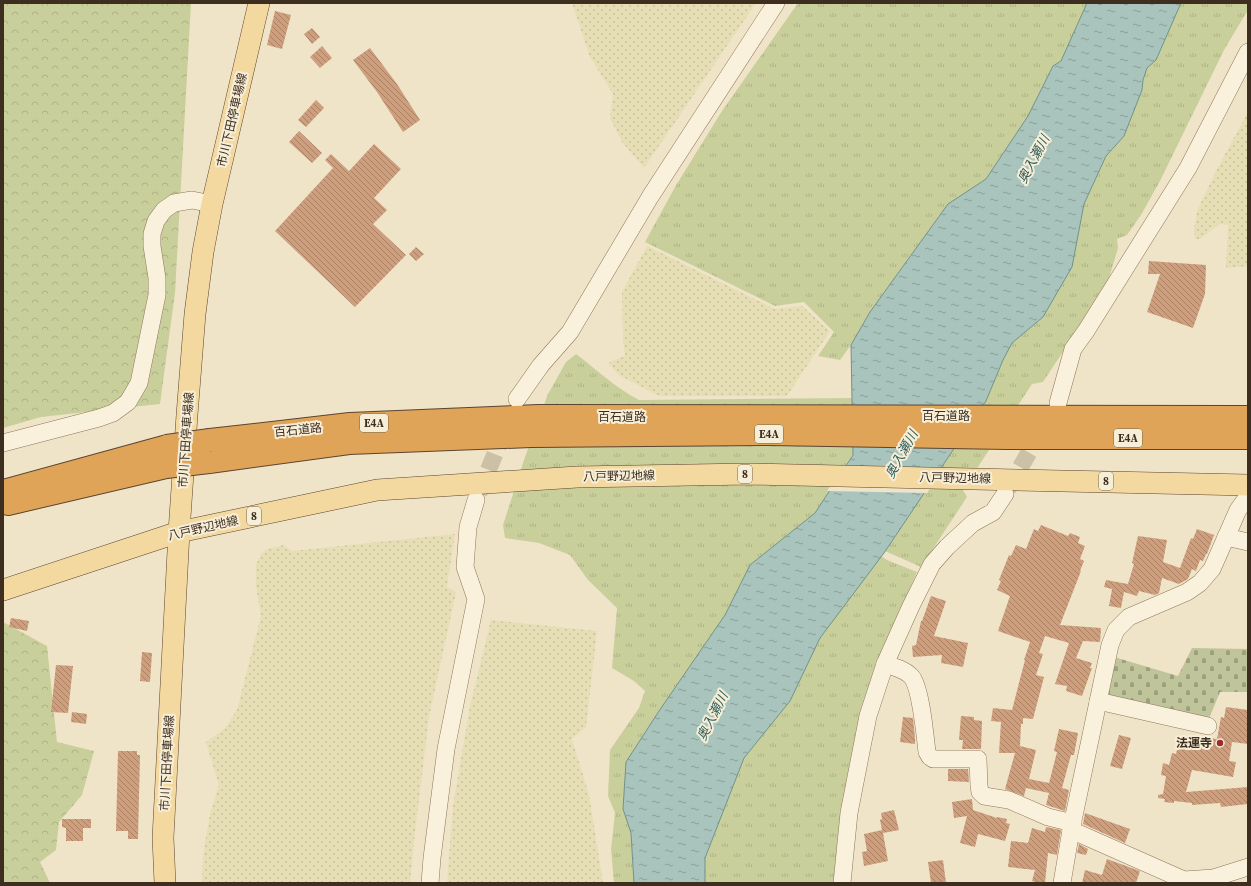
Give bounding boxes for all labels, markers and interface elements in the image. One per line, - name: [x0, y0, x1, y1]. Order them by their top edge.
- street label: 市川下田停車場線: [213, 71, 251, 169]
- water label: 奥入瀬川: [1014, 131, 1054, 186]
- street label: 市川下田停車場線: [175, 392, 197, 488]
- street label: 百石道路: [922, 408, 970, 424]
- street label: 百石道路: [598, 409, 646, 425]
- road number: E4A: [360, 414, 388, 432]
- street label: 百石道路: [273, 420, 323, 440]
- road number: E4A: [755, 425, 783, 443]
- water label: 奥入瀬川: [881, 426, 922, 481]
- road number: E4A: [1114, 429, 1142, 447]
- road number: 8: [738, 465, 752, 483]
- street label: 八戸野辺地線: [583, 467, 655, 485]
- street label: 八戸野辺地線: [919, 469, 991, 487]
- road number: 8: [1099, 472, 1113, 490]
- road number: 8: [247, 507, 261, 525]
- street label: 八戸野辺地線: [166, 512, 240, 544]
- water label: 奥入瀬川: [693, 687, 733, 743]
- street label: 市川下田停車場線: [156, 715, 178, 811]
- place label: 法運寺: [1176, 735, 1212, 751]
- marker: 法運寺: [1215, 738, 1225, 748]

